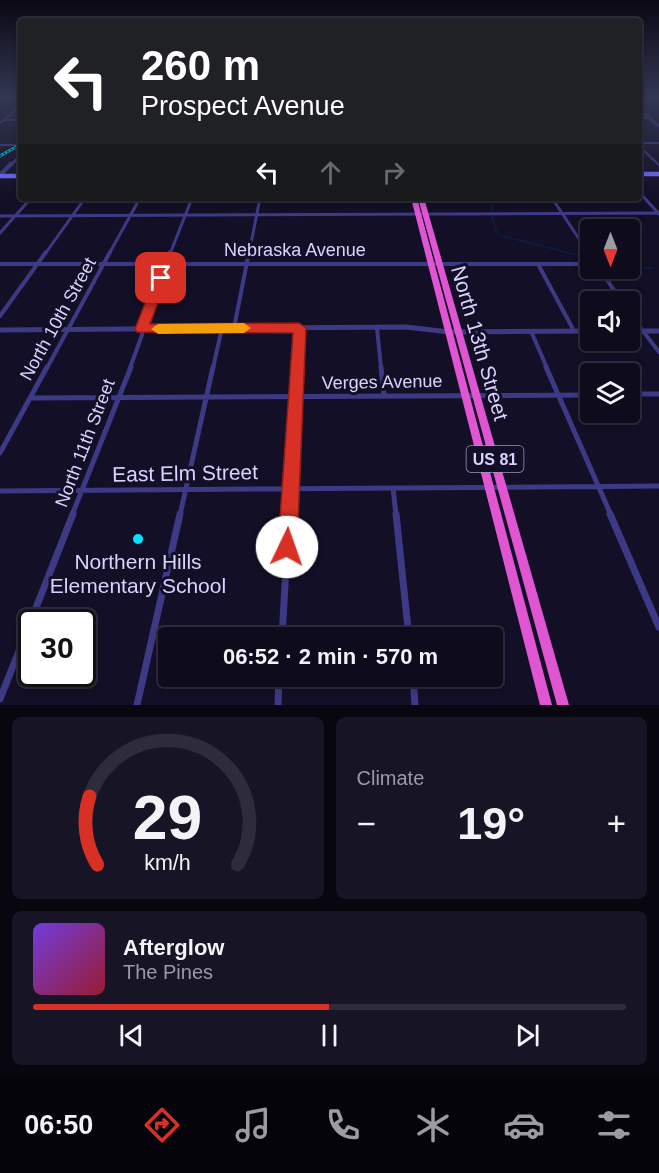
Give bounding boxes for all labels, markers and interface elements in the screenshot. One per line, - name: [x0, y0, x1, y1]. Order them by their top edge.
- icon: left: [42, 42, 120, 120]
- text: 260 m: [141, 42, 260, 89]
- text: Prospect Avenue: [141, 91, 345, 121]
- icon: left: [251, 156, 284, 189]
- icon: ahead: [314, 156, 347, 189]
- icon: right: [377, 156, 410, 189]
- north arrow: [580, 219, 640, 279]
- map controls: [580, 219, 640, 423]
- street label: Nebraska Avenue: [224, 240, 366, 260]
- pin: [135, 252, 186, 303]
- street label: North 10th Street: [16, 254, 100, 384]
- icon: arrive: [144, 261, 177, 294]
- street label: North 13th Street: [447, 263, 513, 423]
- button: sound: [580, 291, 640, 351]
- button: layers: [580, 363, 640, 423]
- street label: Verges Avenue: [321, 371, 443, 393]
- street label: North 11th Street: [51, 376, 119, 510]
- road number: US 81: [466, 446, 524, 472]
- street label: East Elm Street: [112, 460, 258, 486]
- position arrow: [255, 515, 319, 579]
- marker: Northern Hills Elementary School: [131, 532, 145, 546]
- place label: Northern Hills Elementary School: [50, 550, 226, 597]
- speed limit sign: 30: [18, 609, 96, 687]
- text: 06:52 · 2 min · 570 m: [223, 644, 438, 669]
- text: Climate: [357, 767, 424, 789]
- text: 29: [133, 783, 202, 852]
- text: 19°: [457, 798, 525, 849]
- text: −: [357, 805, 376, 842]
- text: +: [607, 805, 626, 842]
- text: km/h: [145, 851, 191, 875]
- text: Afterglow: [123, 935, 224, 960]
- text: The Pines: [123, 961, 213, 983]
- icon: previous: [115, 1019, 148, 1052]
- icon: pause: [313, 1019, 346, 1052]
- icon: next: [511, 1019, 544, 1052]
- icon: directions: [141, 1104, 183, 1146]
- icon: music: [232, 1104, 274, 1146]
- icon: phone: [322, 1104, 364, 1146]
- icon: climate: [412, 1104, 454, 1146]
- icon: car: [503, 1104, 545, 1146]
- icon: filters: [593, 1104, 635, 1146]
- text: 06:50: [24, 1110, 93, 1140]

